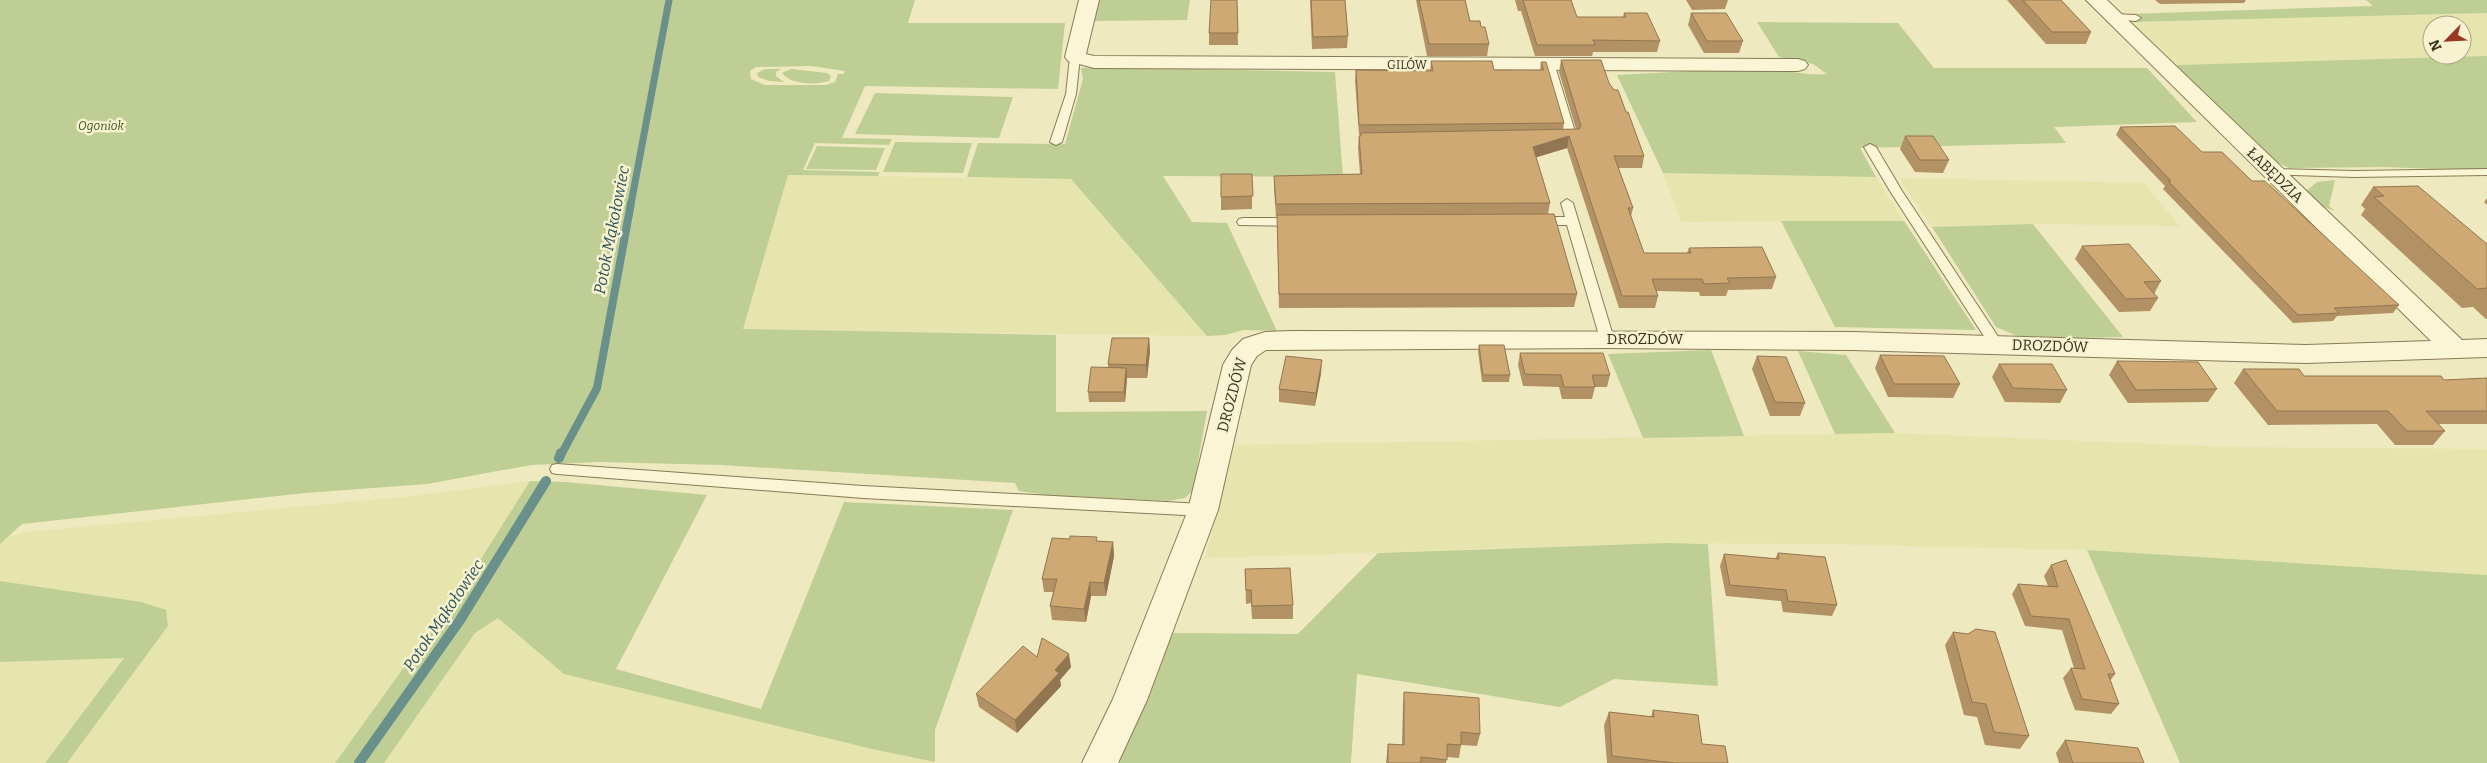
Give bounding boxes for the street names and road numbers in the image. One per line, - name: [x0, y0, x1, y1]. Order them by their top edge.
- street label: GILÓW: [1387, 57, 1428, 72]
- street label: ŁABĘDZIA: [2243, 144, 2307, 207]
- street label: DROZDÓW: [1607, 330, 1684, 348]
- street label: DROZDÓW: [2011, 336, 2089, 356]
- street label: DROZDÓW: [1213, 355, 1251, 434]

